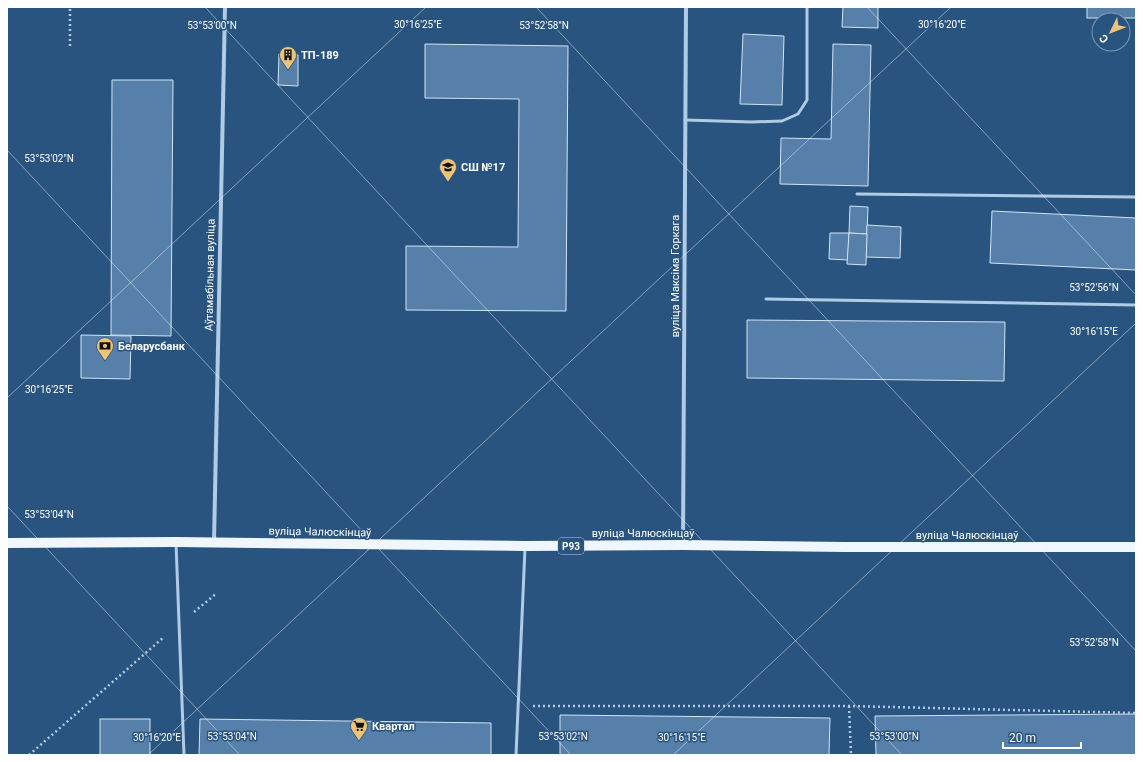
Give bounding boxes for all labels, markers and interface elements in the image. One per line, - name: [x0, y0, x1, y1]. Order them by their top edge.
- north arrow: [1091, 12, 1131, 52]
- text: 30°16'25"E: [394, 19, 442, 30]
- text: 30°16'20"E: [918, 19, 966, 30]
- text: 53°53'00"N: [187, 20, 237, 31]
- text: 53°52'58"N: [519, 20, 569, 31]
- text: С: [1097, 31, 1111, 46]
- building icon: ТП-189: [278, 45, 298, 70]
- place label: ТП-189: [301, 49, 339, 62]
- text: 53°53'02"N: [24, 153, 74, 164]
- school or university icon: СШ №17: [438, 157, 458, 182]
- place label: СШ №17: [461, 161, 505, 174]
- street label: вуліца Максіма Горкага: [669, 215, 682, 337]
- street label: Аўтамабільная вуліца: [203, 219, 217, 331]
- text: 53°52'56"N: [1069, 282, 1119, 293]
- text: 30°16'15"E: [1070, 326, 1118, 337]
- bank icon: Беларусбанк: [95, 336, 115, 361]
- place label: Беларусбанк: [118, 340, 186, 353]
- text: 30°16'25"E: [25, 384, 73, 395]
- text: 53°53'04"N: [24, 509, 74, 520]
- street label: вуліца Чалюскінцаў: [269, 525, 372, 539]
- street label: вуліца Чалюскінцаў: [592, 527, 695, 540]
- street label: вуліца Чалюскінцаў: [916, 529, 1019, 542]
- road number: Р93: [558, 538, 584, 554]
- text: 53°52'58"N: [1069, 637, 1119, 648]
- supermarket icon: Квартал: [349, 716, 369, 741]
- place label: Квартал: [372, 720, 415, 733]
- scale bar: [1003, 724, 1081, 750]
- text: 53°53'04"N: [207, 731, 257, 742]
- text: 53°53'02"N: [538, 731, 588, 742]
- text: 53°53'00"N: [869, 731, 919, 742]
- text: 20 m: [1009, 731, 1036, 745]
- text: 30°16'20"E: [133, 732, 181, 743]
- text: 30°16'15"E: [658, 732, 706, 743]

